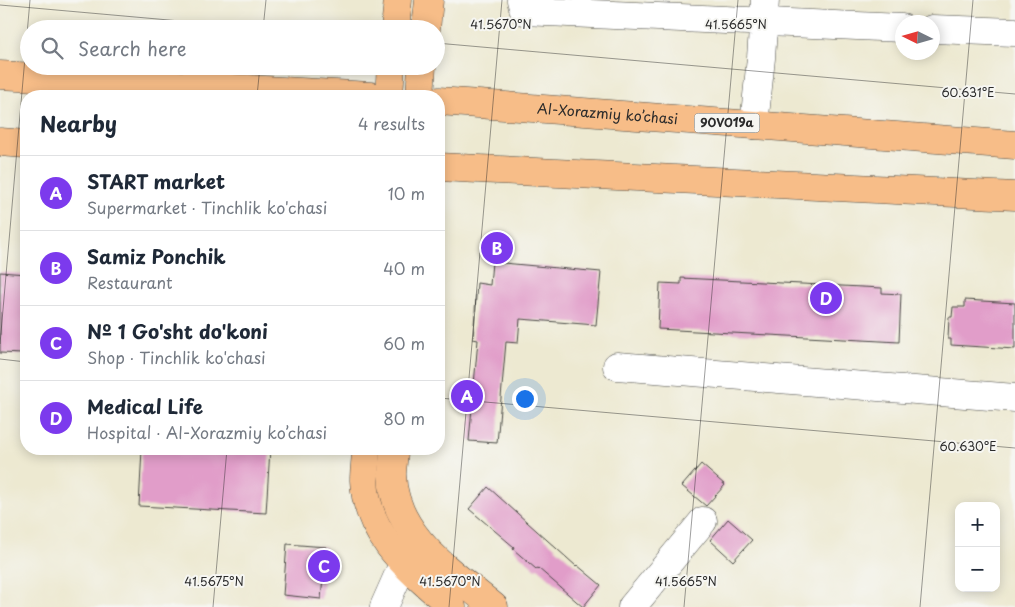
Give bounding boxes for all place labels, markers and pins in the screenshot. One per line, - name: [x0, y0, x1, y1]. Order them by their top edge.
- pin: B: [481, 229, 513, 267]
- pin: D: [810, 279, 842, 317]
- pin: A: [451, 377, 483, 415]
- pin: C: [308, 547, 340, 585]

